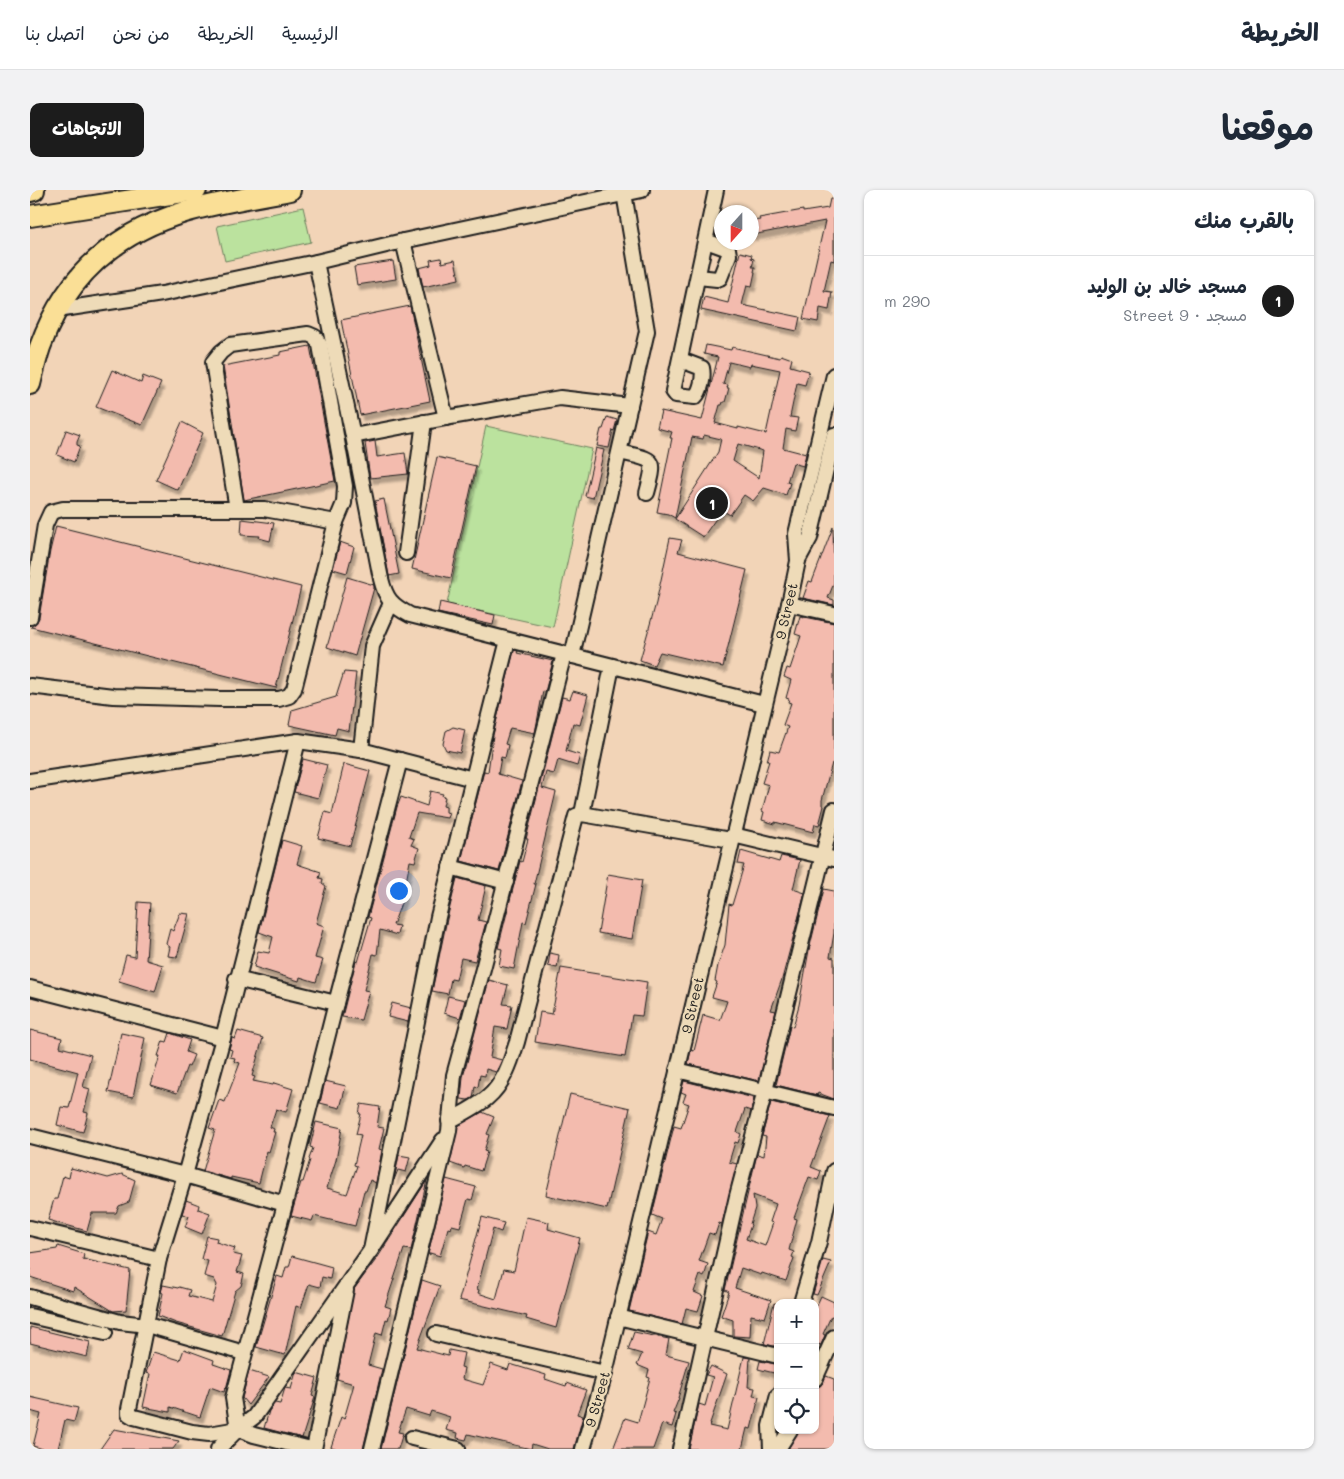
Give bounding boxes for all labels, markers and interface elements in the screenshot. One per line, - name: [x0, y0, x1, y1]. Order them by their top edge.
- text: الخريطة: [1241, 16, 1319, 47]
- text: اتصل بنا: [25, 21, 85, 45]
- text: من نحن: [113, 21, 170, 45]
- text: الخريطة: [198, 21, 254, 45]
- text: الرئيسية: [282, 21, 338, 45]
- button: الاتجاهات: [30, 103, 144, 157]
- text: موقعنا: [1221, 103, 1314, 149]
- north arrow: [714, 205, 759, 250]
- text: بالقرب منك: [1194, 206, 1294, 233]
- text: مسجد خالد بن الوليد: [1087, 273, 1247, 298]
- text: 290 m: [884, 290, 930, 311]
- text: 1: [1274, 290, 1282, 311]
- text: مسجد · 9 Street: [1123, 304, 1247, 325]
- pin: 1: [696, 484, 728, 522]
- street label: 9 Street: [770, 581, 802, 641]
- your location: [386, 878, 412, 904]
- street label: 9 Street: [676, 975, 708, 1035]
- map controls: [774, 1299, 819, 1434]
- button: +: [774, 1299, 819, 1344]
- button: −: [774, 1344, 819, 1389]
- street label: 9 Street: [580, 1369, 614, 1429]
- button: locate: [774, 1389, 819, 1434]

